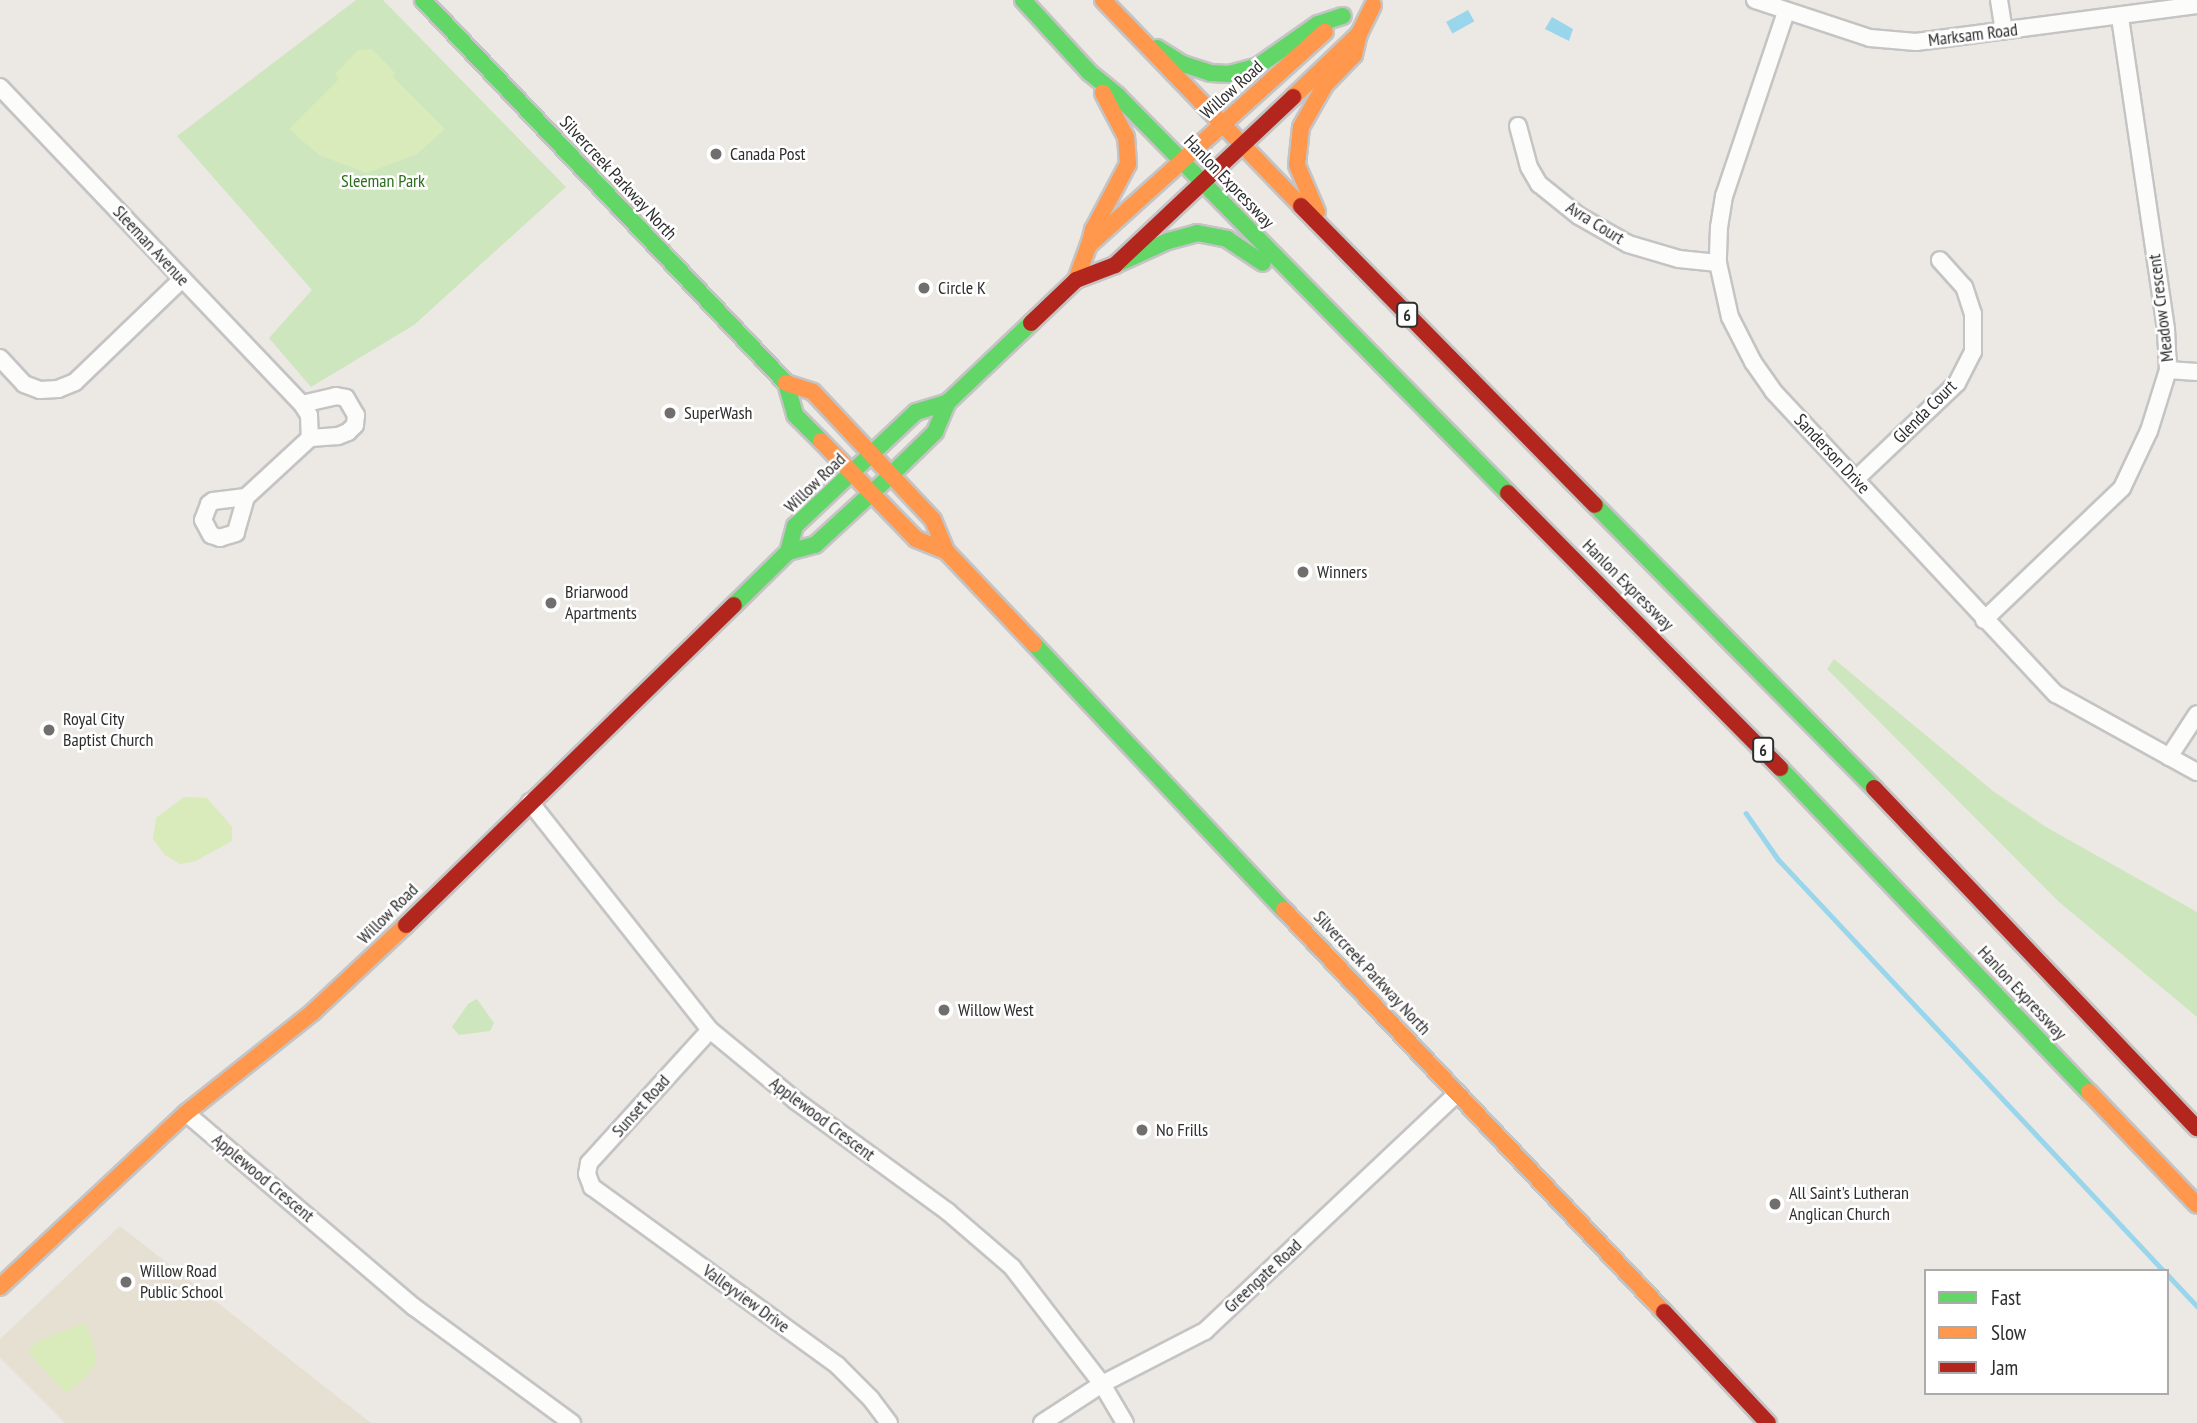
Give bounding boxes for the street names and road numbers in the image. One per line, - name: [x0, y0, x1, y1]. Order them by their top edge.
- street label: Marksam Road: [1927, 19, 2019, 51]
- street label: Willow Road: [1196, 56, 1268, 124]
- street label: Silvercreek Parkway North: [555, 111, 681, 245]
- street label: Hanlon Expressway: [1179, 131, 1279, 233]
- street label: Avra Court: [1562, 197, 1628, 249]
- street label: Sleeman Avenue: [108, 201, 194, 291]
- street label: Meadow Crescent: [2144, 253, 2178, 363]
- road number: 6: [1395, 302, 1419, 328]
- street label: Glenda Court: [1889, 376, 1961, 448]
- street label: Sanderson Drive: [1790, 410, 1874, 498]
- street label: Willow Road: [780, 448, 850, 518]
- street label: Hanlon Expressway: [1578, 535, 1678, 635]
- road number: 6: [1751, 737, 1775, 762]
- street label: Willow Road: [353, 879, 423, 949]
- street label: Silvercreek Parkway North: [1309, 906, 1435, 1040]
- street label: Hanlon Expressway: [1973, 942, 2071, 1044]
- street label: Sunset Road: [607, 1070, 675, 1142]
- street label: Applewood Crescent: [765, 1072, 879, 1166]
- street label: Applewood Crescent: [208, 1129, 318, 1227]
- street label: Greengate Road: [1220, 1235, 1306, 1317]
- street label: Valleyview Drive: [698, 1260, 794, 1338]

